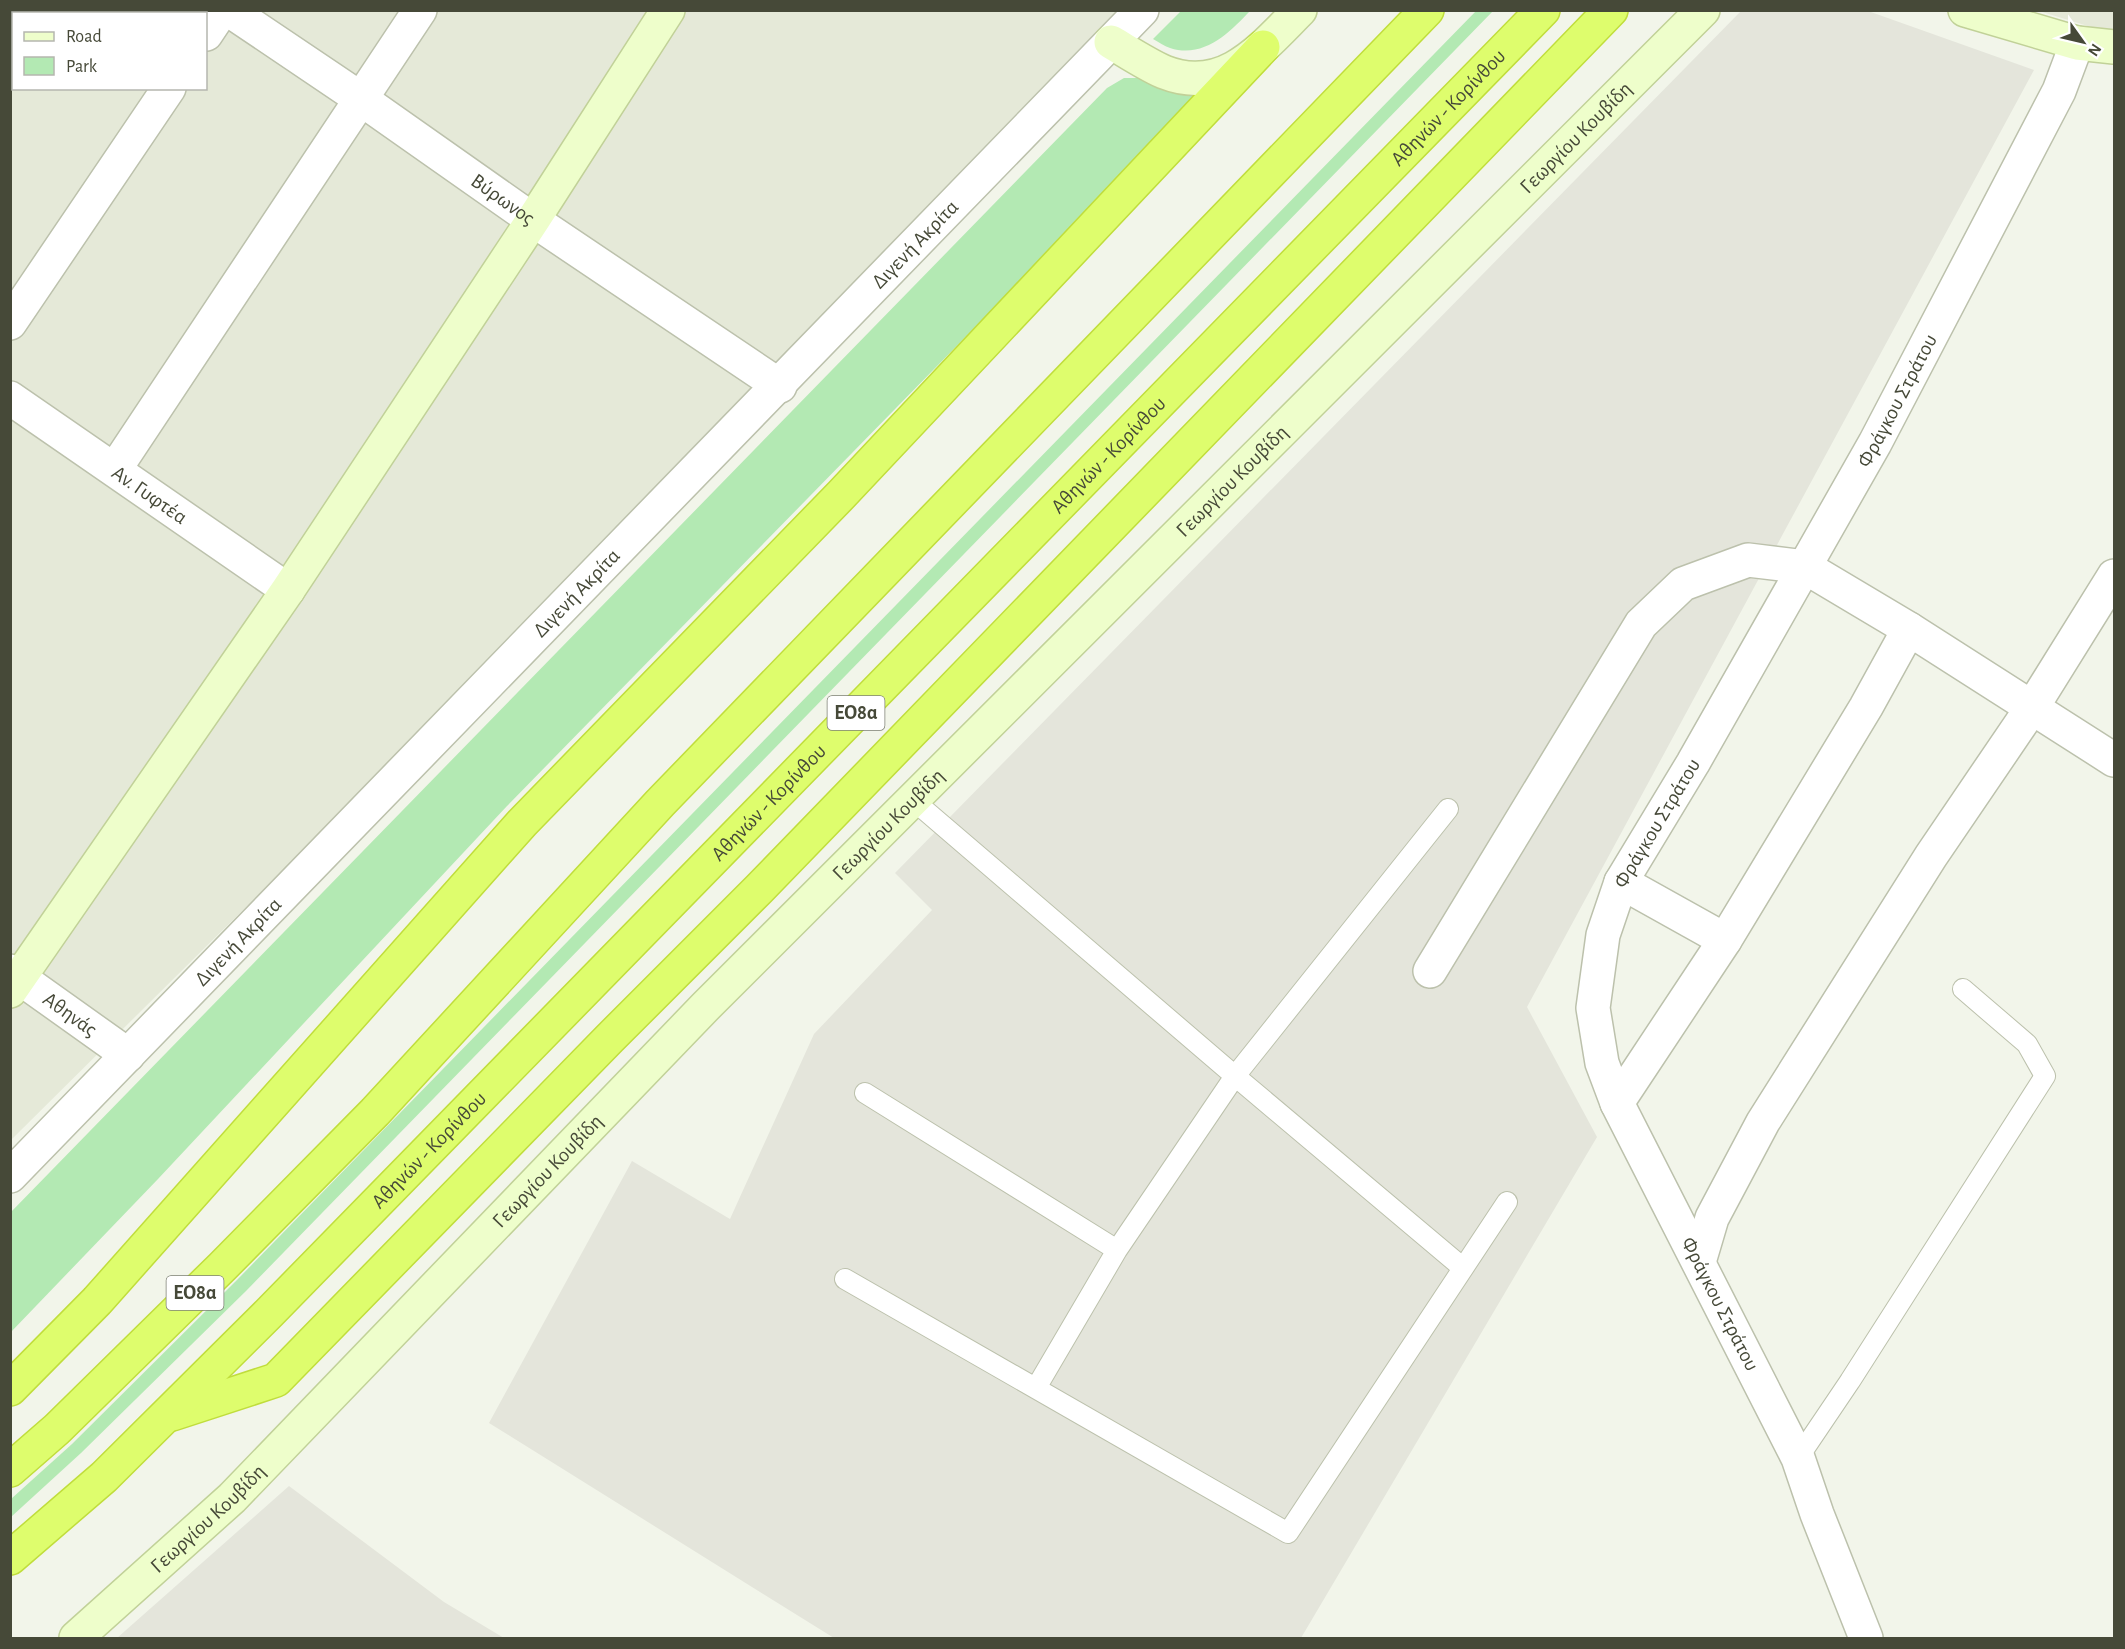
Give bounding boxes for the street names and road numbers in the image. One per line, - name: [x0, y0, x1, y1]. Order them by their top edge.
- street label: Αθηνών - Κορίνθου: [1386, 45, 1509, 170]
- street label: Γεωργίου Κουβίδη: [1516, 77, 1636, 197]
- street label: Βύρωνος: [467, 170, 539, 228]
- street label: Διγενή Ακρίτα: [868, 196, 962, 292]
- street label: Φράγκου Στράτου: [1853, 331, 1941, 471]
- street label: Αθηνών - Κορίνθου: [1047, 392, 1170, 517]
- street label: Γεωργίου Κουβίδη: [1172, 421, 1292, 541]
- street label: Αν. Γυφτέα: [108, 461, 191, 528]
- street label: Διγενή Ακρίτα: [529, 544, 624, 641]
- road number: ΕΟ8α: [828, 696, 884, 730]
- street label: Αθηνών - Κορίνθου: [707, 740, 830, 865]
- street label: Φράγκου Στράτου: [1610, 755, 1704, 891]
- street label: Γεωργίου Κουβίδη: [828, 764, 948, 884]
- street label: Διγενή Ακρίτα: [190, 893, 285, 990]
- street label: Αθηνάς: [39, 988, 101, 1040]
- street label: Αθηνών - Κορίνθου: [367, 1087, 490, 1212]
- street label: Γεωργίου Κουβίδη: [488, 1110, 606, 1231]
- street label: Φράγκου Στράτου: [1677, 1234, 1763, 1374]
- road number: ΕΟ8α: [166, 1276, 224, 1310]
- street label: Γεωργίου Κουβίδη: [146, 1460, 269, 1576]

